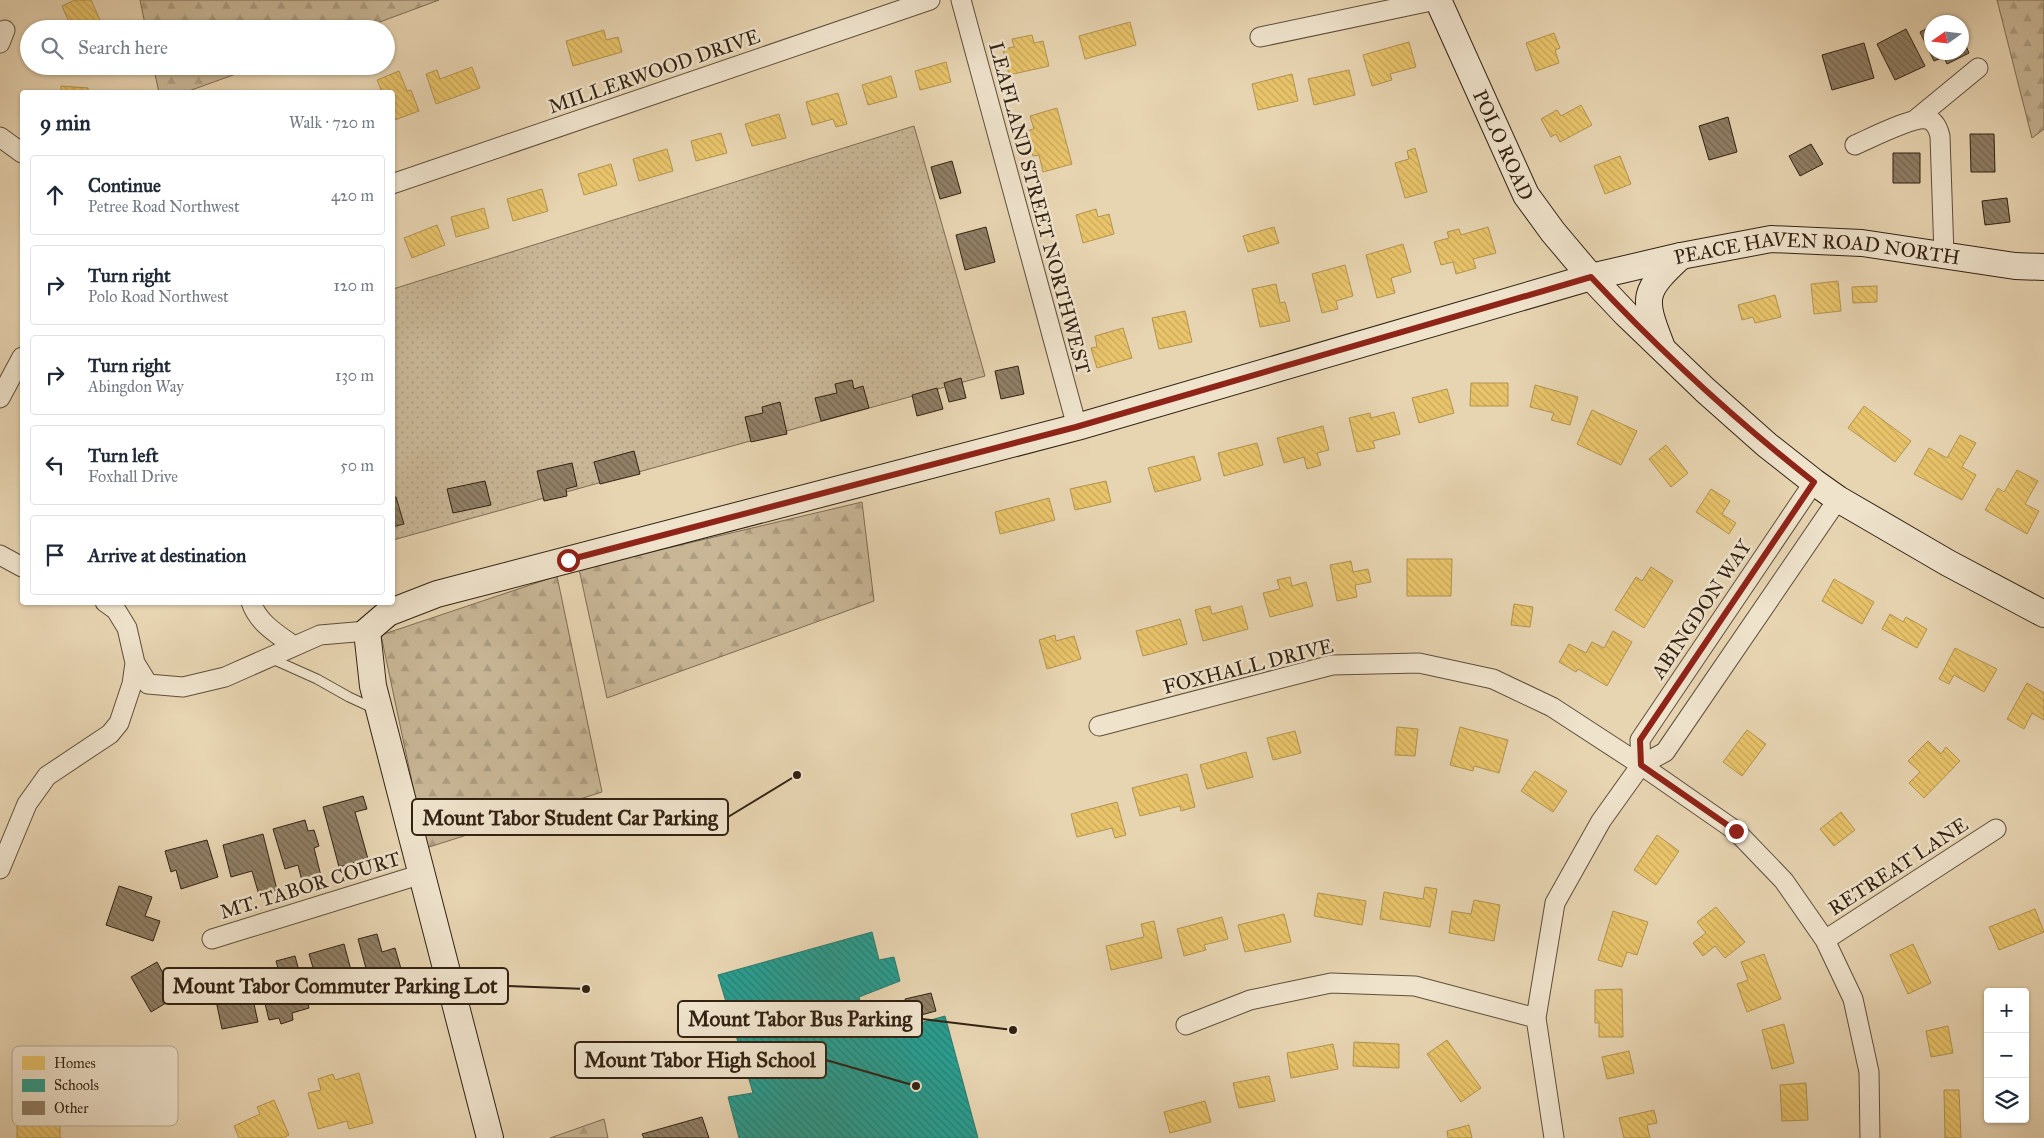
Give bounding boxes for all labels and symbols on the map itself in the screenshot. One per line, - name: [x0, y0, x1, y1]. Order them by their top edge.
- north arrow: [1924, 15, 1969, 60]
- street label: MILLERWOOD DRIVE: [545, 24, 763, 118]
- street label: LEAFLAND STREET NORTHWEST: [984, 39, 1096, 377]
- street label: POLO ROAD: [1468, 86, 1539, 204]
- street label: PEACE HAVEN ROAD NORTH: [1671, 227, 1962, 270]
- street label: ABINGDON WAY: [1645, 534, 1757, 684]
- route start: [557, 549, 580, 572]
- street label: FOXHALL DRIVE: [1160, 633, 1336, 699]
- callout: Mount Tabor Student Car Parking: [412, 799, 728, 835]
- text: Mount Tabor Student Car Parking: [422, 805, 719, 831]
- street label: RETREAT LANE: [1824, 812, 1972, 920]
- route end: [1725, 820, 1748, 843]
- street label: MT. TABOR COURT: [217, 846, 403, 924]
- callout: Mount Tabor Commuter Parking Lot: [163, 968, 508, 1004]
- text: Mount Tabor Commuter Parking Lot: [173, 973, 498, 999]
- callout: Mount Tabor Bus Parking: [678, 1001, 922, 1037]
- text: Mount Tabor Bus Parking: [688, 1006, 913, 1032]
- callout: Mount Tabor High School: [575, 1042, 826, 1078]
- legend: [12, 1046, 178, 1126]
- text: Mount Tabor High School: [584, 1047, 817, 1073]
- text: Homes: [54, 1055, 96, 1072]
- text: Schools: [54, 1077, 99, 1094]
- text: Other: [54, 1100, 89, 1117]

